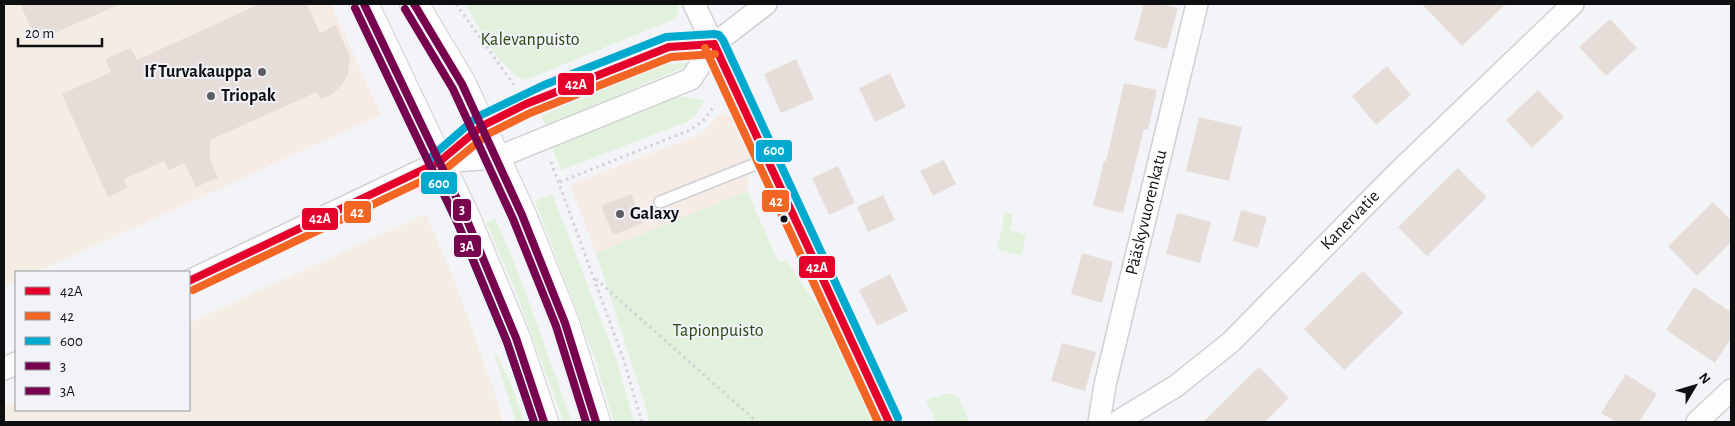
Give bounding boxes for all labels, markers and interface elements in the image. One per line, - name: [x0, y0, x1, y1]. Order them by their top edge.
- scale bar: [18, 15, 101, 47]
- text: 20 m: [25, 26, 54, 41]
- park label: Kalevanpuisto: [480, 31, 580, 49]
- place label: If Turvakauppa: [144, 63, 252, 81]
- marker: If Turvakauppa: [256, 66, 268, 78]
- line badge: 42A: [557, 72, 595, 96]
- text: 42A: [565, 78, 588, 92]
- place label: Triopak: [221, 87, 276, 105]
- marker: Triopak: [205, 90, 217, 102]
- line badge: 600: [755, 139, 793, 163]
- text: 600: [763, 144, 785, 158]
- street label: Pääskyvuorenkatu: [1123, 148, 1170, 277]
- line badge: 600: [420, 171, 458, 195]
- text: 600: [428, 177, 450, 191]
- street label: Kanervatie: [1318, 187, 1383, 254]
- line badge: 42: [761, 189, 790, 213]
- text: 42: [769, 195, 783, 209]
- line badge: 3: [452, 198, 472, 222]
- line badge: 42: [343, 200, 372, 224]
- text: 3: [459, 203, 465, 217]
- place label: Galaxy: [630, 205, 680, 223]
- text: 42: [350, 206, 364, 220]
- line badge: 42A: [301, 207, 339, 231]
- marker: Galaxy: [614, 208, 626, 220]
- text: 42A: [309, 212, 332, 226]
- unlabelled marker: [779, 214, 789, 224]
- line badge: 3A: [453, 234, 482, 258]
- text: 3A: [460, 240, 475, 254]
- line badge: 42A: [798, 255, 836, 279]
- text: 42A: [806, 261, 829, 275]
- legend: [15, 271, 190, 411]
- text: 42A: [60, 284, 83, 299]
- text: 42: [60, 309, 74, 324]
- park label: Tapionpuisto: [672, 322, 764, 340]
- text: 600: [60, 334, 83, 349]
- text: 3: [60, 359, 66, 374]
- north arrow: [1670, 361, 1720, 411]
- text: N: [1696, 370, 1713, 387]
- text: 3A: [60, 384, 75, 399]

